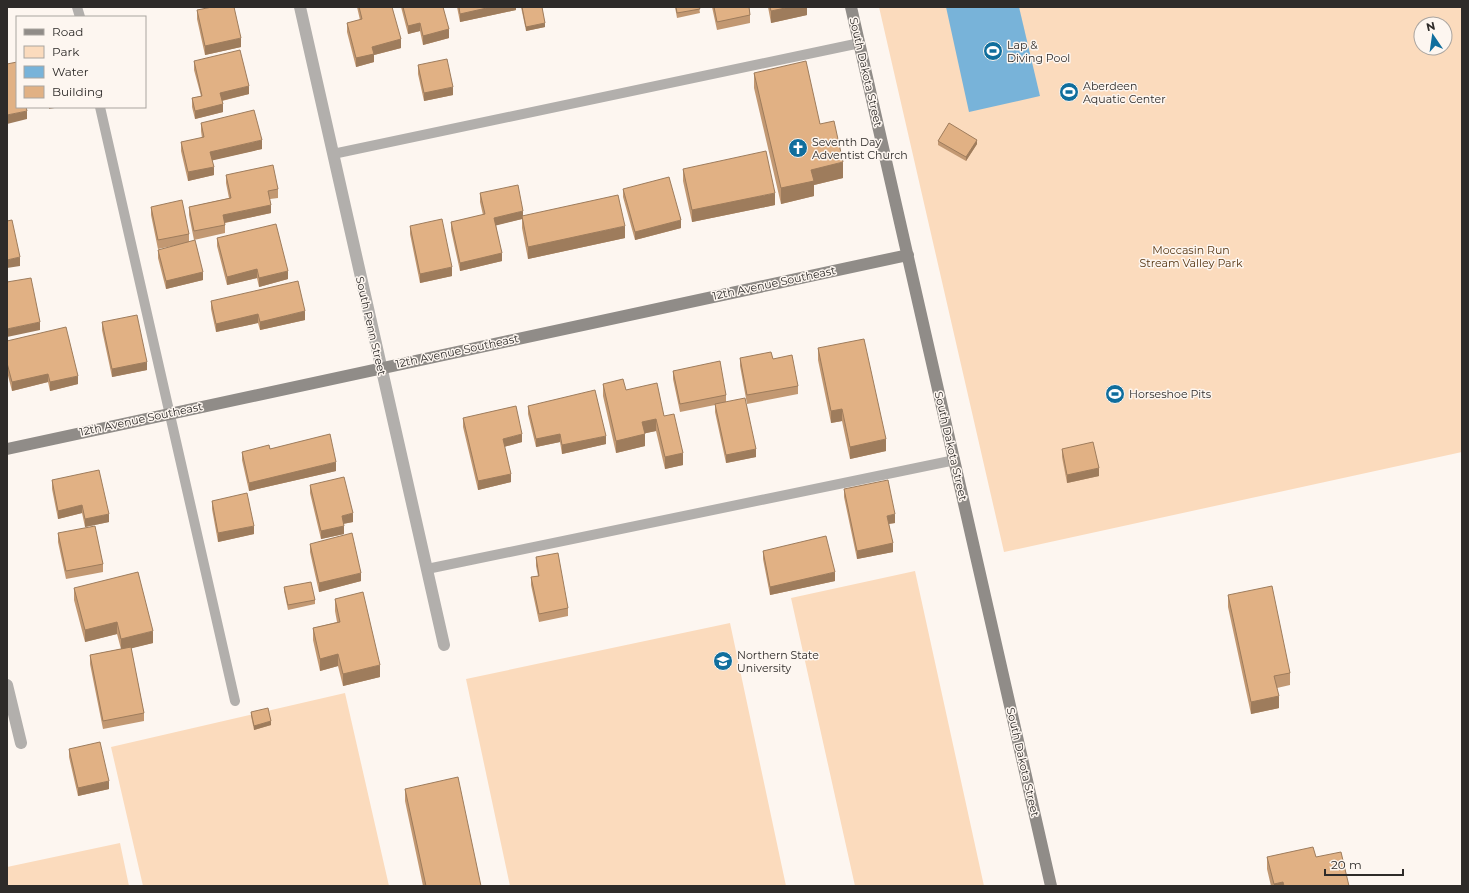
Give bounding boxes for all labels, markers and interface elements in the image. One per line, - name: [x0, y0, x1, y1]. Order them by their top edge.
- legend: [16, 16, 146, 108]
- street label: South Dakota Street: [847, 16, 885, 128]
- north arrow: [1413, 16, 1453, 56]
- text: N: [1425, 18, 1437, 34]
- text: Road: [52, 24, 83, 39]
- place label: Lap & Diving Pool: [1007, 38, 1070, 65]
- sports icon: Lap & Diving Pool: [982, 40, 1004, 62]
- text: Park: [52, 44, 80, 59]
- text: Water: [52, 64, 89, 79]
- place label: Aberdeen Aquatic Center: [1083, 79, 1166, 106]
- sports icon: Aberdeen Aquatic Center: [1058, 81, 1080, 103]
- text: Building: [52, 84, 103, 99]
- place label: Seventh Day Adventist Church: [812, 135, 908, 162]
- church icon: Seventh Day Adventist Church: [787, 137, 809, 159]
- park label: Moccasin Run Stream Valley Park: [1139, 243, 1243, 270]
- street label: 12th Avenue Southeast: [711, 263, 837, 303]
- street label: South Penn Street: [353, 275, 389, 377]
- street label: 12th Avenue Southeast: [394, 331, 520, 371]
- sports icon: Horseshoe Pits: [1104, 383, 1126, 405]
- place label: Horseshoe Pits: [1129, 387, 1212, 401]
- street label: South Dakota Street: [932, 390, 970, 502]
- street label: 12th Avenue Southeast: [78, 399, 204, 439]
- place label: Northern State University: [737, 648, 819, 675]
- school or university icon: Northern State University: [712, 650, 734, 672]
- street label: South Dakota Street: [1004, 706, 1042, 818]
- scale bar: [1325, 851, 1403, 877]
- text: 20 m: [1331, 857, 1362, 872]

